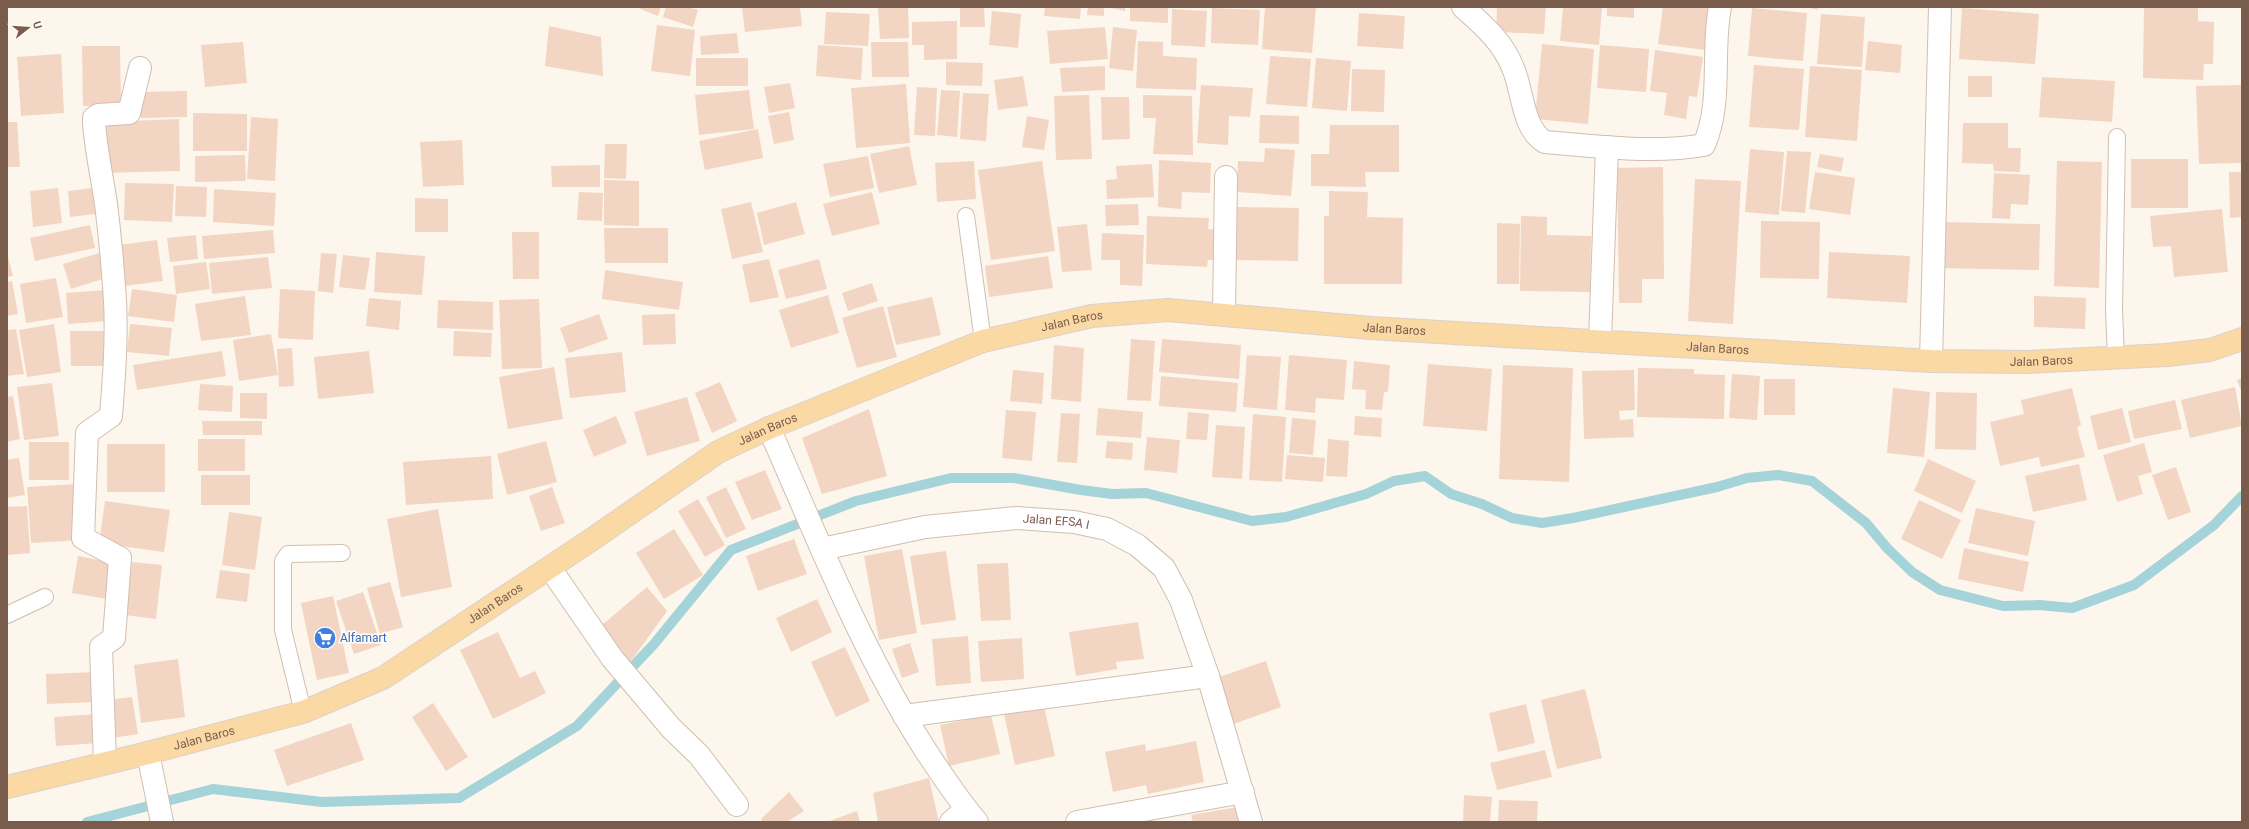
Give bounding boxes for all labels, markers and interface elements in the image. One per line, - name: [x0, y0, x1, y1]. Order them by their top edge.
- north arrow: [8, 8, 48, 48]
- text: U: [30, 20, 44, 31]
- street label: Jalan Baros: [1040, 308, 1104, 335]
- street label: Jalan Baros: [1362, 320, 1426, 338]
- street label: Jalan Baros: [1686, 340, 1750, 357]
- street label: Jalan Baros: [2010, 353, 2073, 369]
- street label: Jalan Baros: [736, 410, 799, 449]
- street label: Jalan EFSA I: [1022, 511, 1091, 532]
- street label: Jalan Baros: [465, 580, 525, 627]
- supermarket icon: Alfamart: [312, 625, 338, 651]
- place label: Alfamart: [340, 631, 387, 645]
- street label: Jalan Baros: [172, 723, 236, 753]

